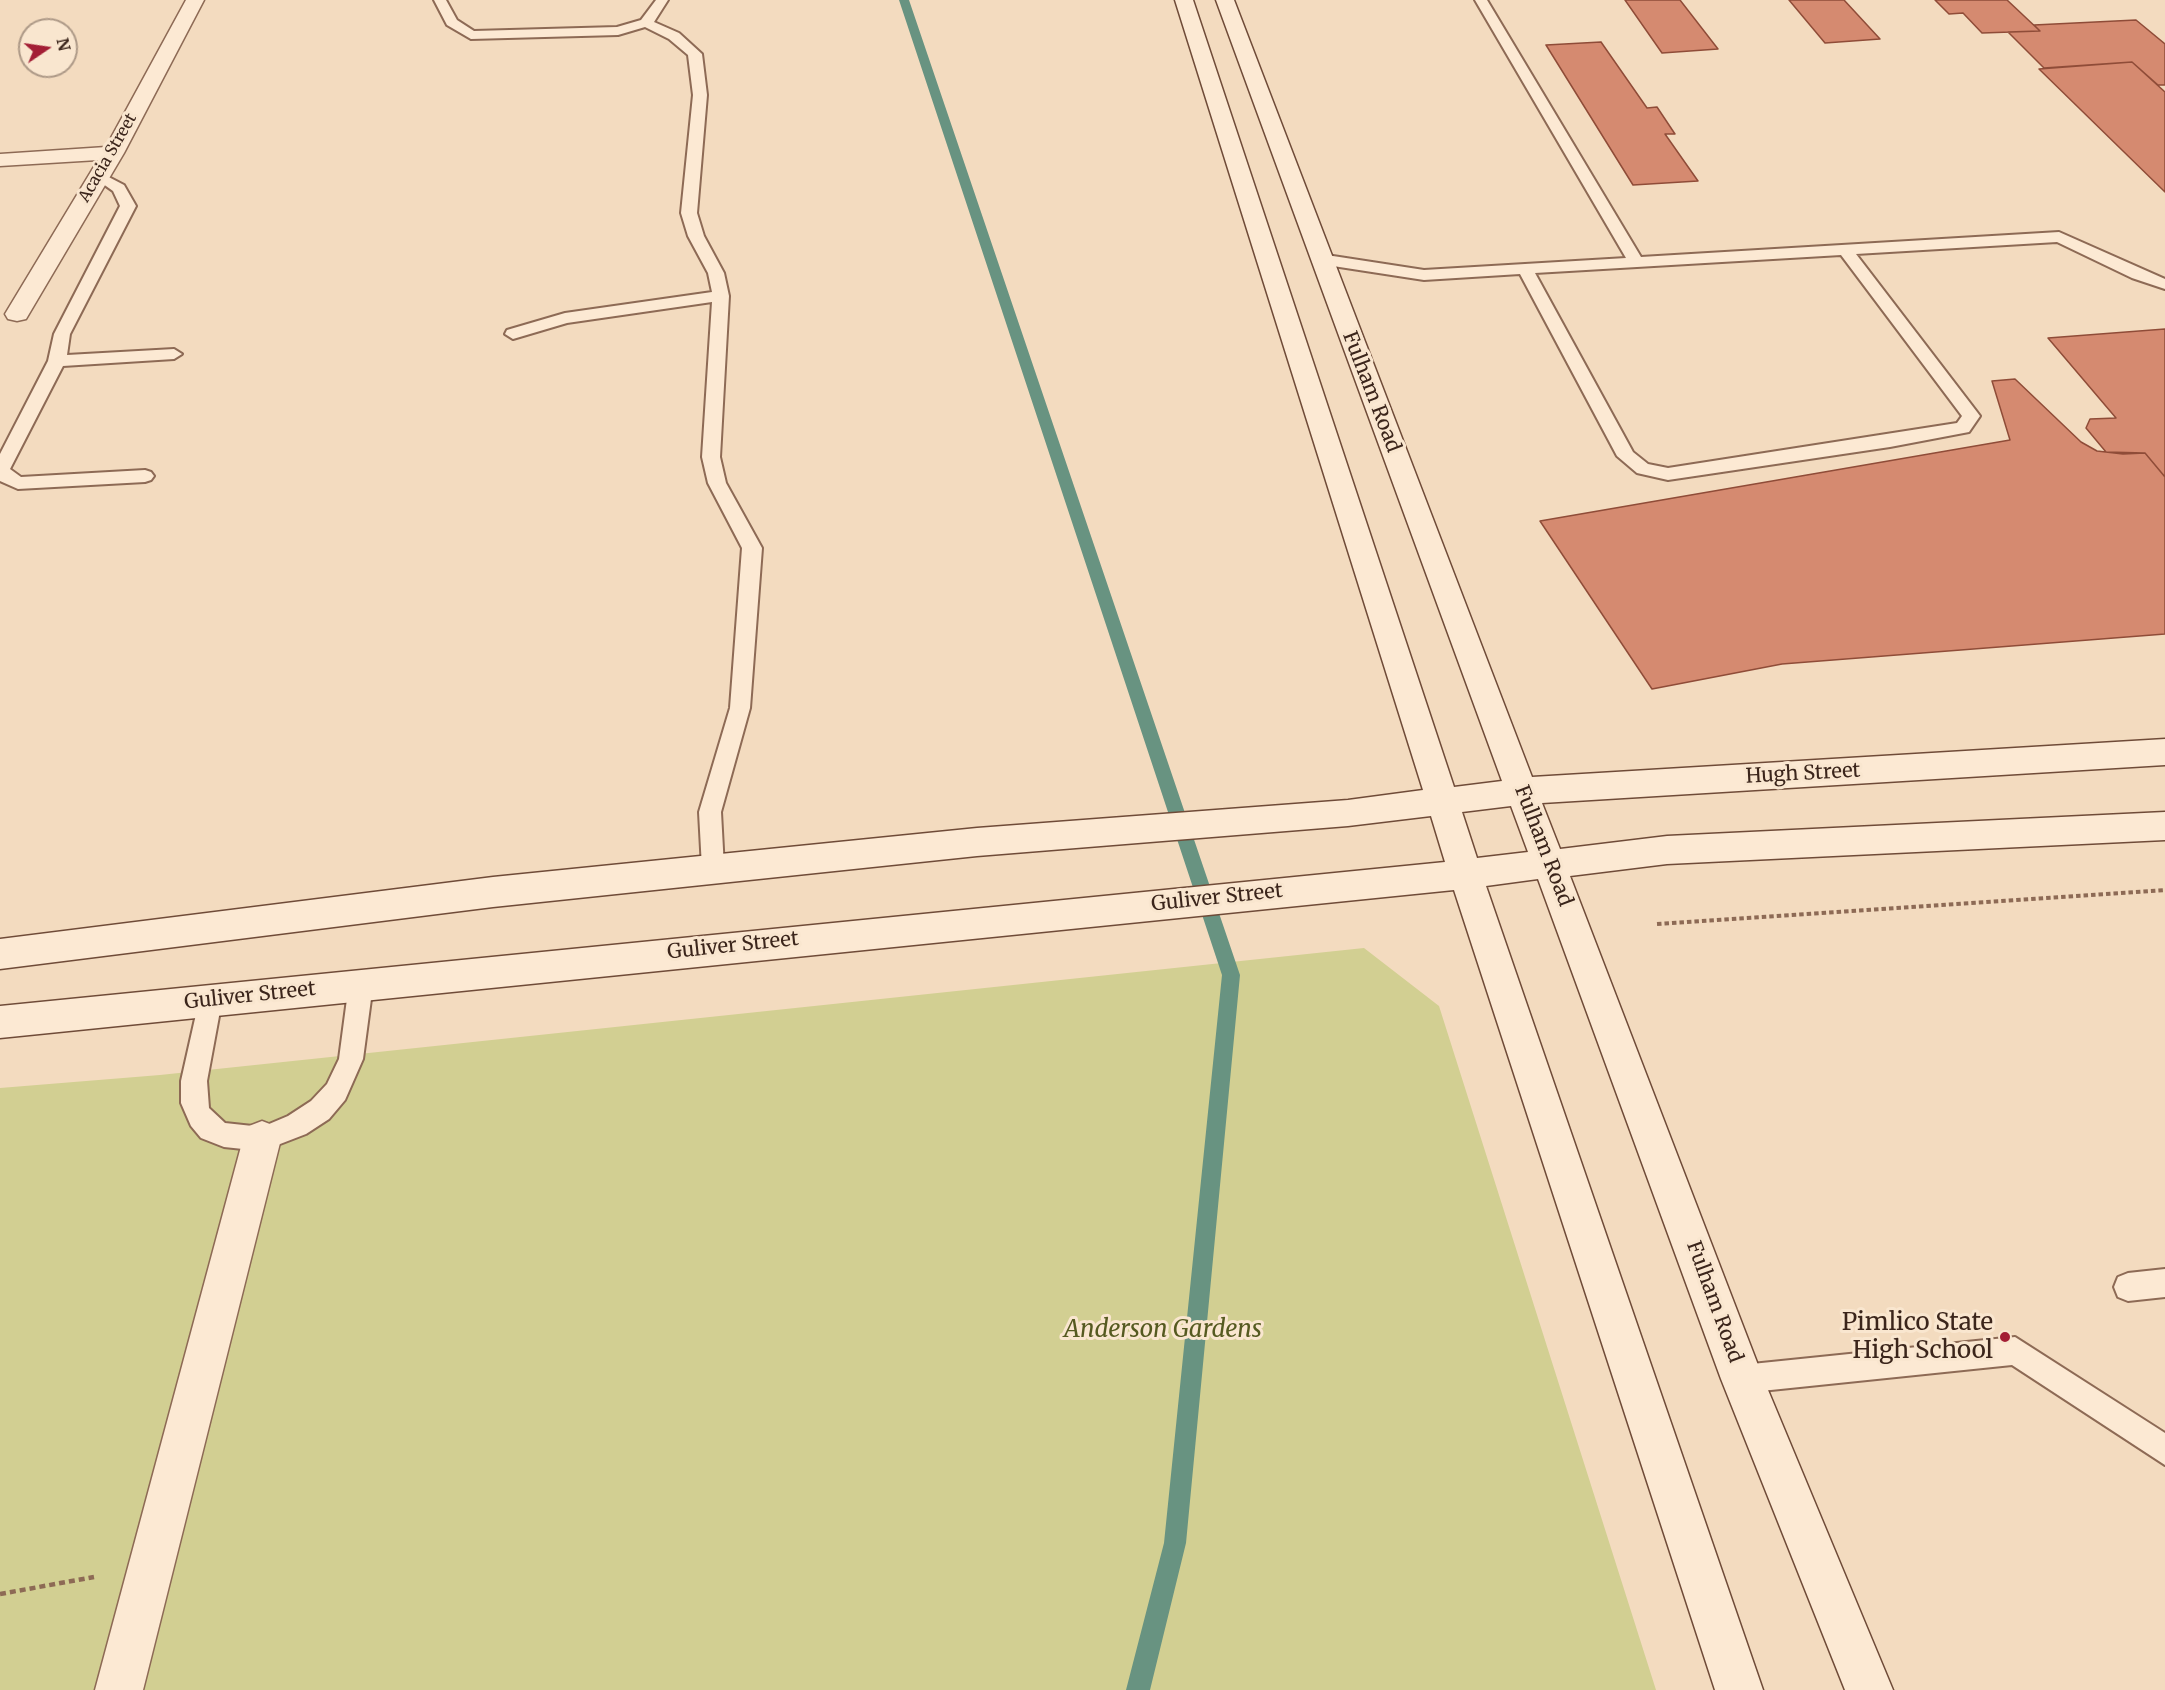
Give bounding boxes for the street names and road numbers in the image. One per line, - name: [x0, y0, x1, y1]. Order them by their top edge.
- street label: Acacia Street: [75, 110, 141, 206]
- street label: Fulham Road: [1337, 328, 1405, 456]
- street label: Hugh Street: [1745, 759, 1861, 789]
- street label: Fulham Road: [1509, 782, 1577, 910]
- street label: Guliver Street: [1150, 879, 1284, 917]
- street label: Guliver Street: [666, 927, 800, 965]
- street label: Guliver Street: [183, 977, 317, 1015]
- street label: Fulham Road: [1681, 1238, 1747, 1366]

